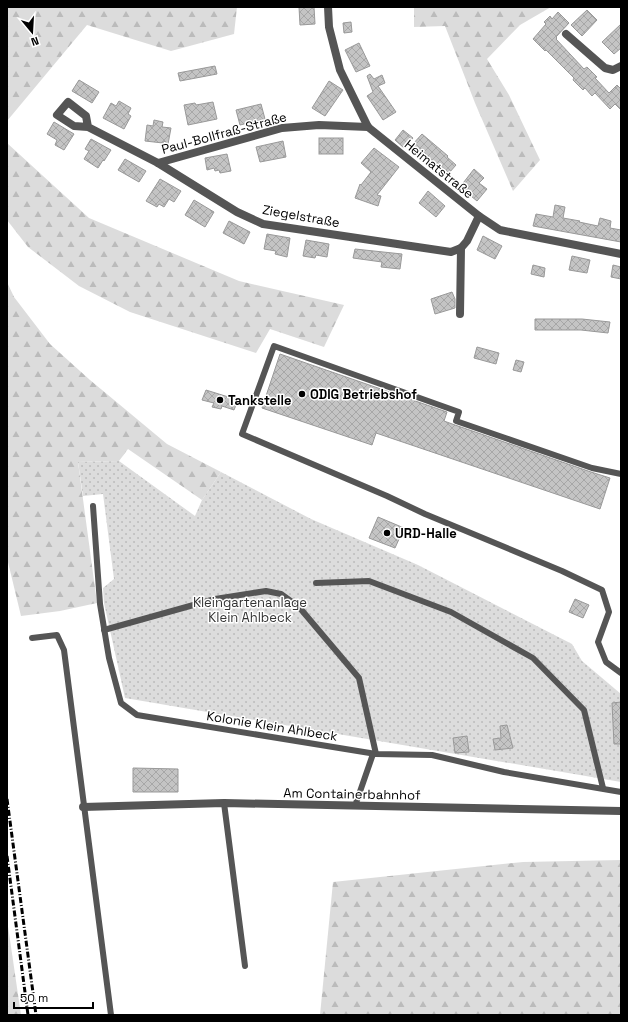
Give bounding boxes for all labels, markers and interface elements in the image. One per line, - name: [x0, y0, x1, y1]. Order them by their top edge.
- north arrow: [12, 12, 52, 52]
- text: N: [29, 34, 41, 49]
- street label: Paul-Bollfraß-Straße: [160, 108, 288, 158]
- street label: Heimatstraße: [401, 136, 477, 202]
- street label: Ziegelstraße: [261, 201, 341, 231]
- place label: ODIG Betriebshof: [310, 386, 417, 403]
- marker: ODIG Betriebshof: [297, 389, 307, 399]
- place label: Tankstelle: [228, 392, 292, 409]
- marker: Tankstelle: [215, 395, 225, 405]
- place label: URD-Halle: [395, 525, 457, 542]
- marker: URD-Halle: [382, 528, 392, 538]
- park label: Kleingartenanlage Klein Ahlbeck: [193, 594, 307, 626]
- street label: Kolonie Klein Ahlbeck: [205, 707, 339, 745]
- street label: Am Containerbahnhof: [283, 784, 421, 804]
- scale bar: [14, 984, 93, 1010]
- text: 50 m: [20, 990, 48, 1006]

